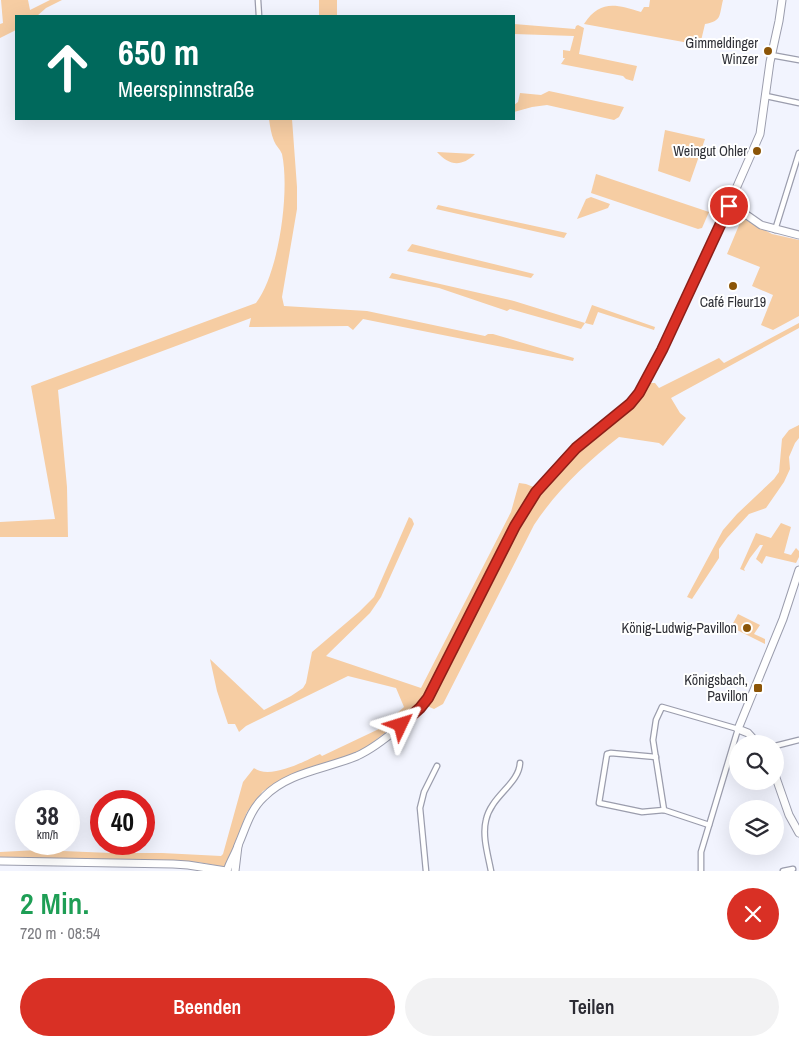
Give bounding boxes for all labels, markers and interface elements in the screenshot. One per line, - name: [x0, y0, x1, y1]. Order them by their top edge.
- text: 650 m: [118, 29, 199, 76]
- place label: Gimmeldinger Winzer: [685, 34, 758, 68]
- icon: ahead: [35, 35, 100, 100]
- marker: Gimmeldinger Winzer: [762, 45, 774, 57]
- text: Meerspinnstraße: [118, 74, 254, 104]
- place label: Weingut Ohler: [673, 142, 747, 160]
- marker: Weingut Ohler: [751, 145, 763, 157]
- pin: [708, 185, 750, 227]
- icon: arrive: [715, 192, 743, 220]
- marker: Café Fleur19: [727, 280, 739, 292]
- place label: Café Fleur19: [700, 293, 766, 311]
- place label: König-Ludwig-Pavillon: [622, 619, 737, 637]
- marker: König-Ludwig-Pavillon: [741, 622, 753, 634]
- place label: Königsbach, Pavillon: [684, 671, 748, 705]
- marker: Königsbach, Pavillon: [752, 682, 764, 694]
- position arrow: [374, 698, 426, 750]
- map controls: [729, 735, 784, 855]
- button: search: [729, 735, 784, 790]
- speed limit sign: 40: [90, 790, 155, 855]
- text: 38: [36, 799, 59, 833]
- button: layers: [729, 800, 784, 855]
- text: km/h: [37, 827, 58, 843]
- text: 2 Min.: [20, 883, 89, 923]
- button: close: [727, 888, 779, 940]
- text: 720 m · 08:54: [20, 922, 100, 944]
- button: Beenden: [20, 978, 395, 1036]
- button: Teilen: [405, 978, 779, 1036]

